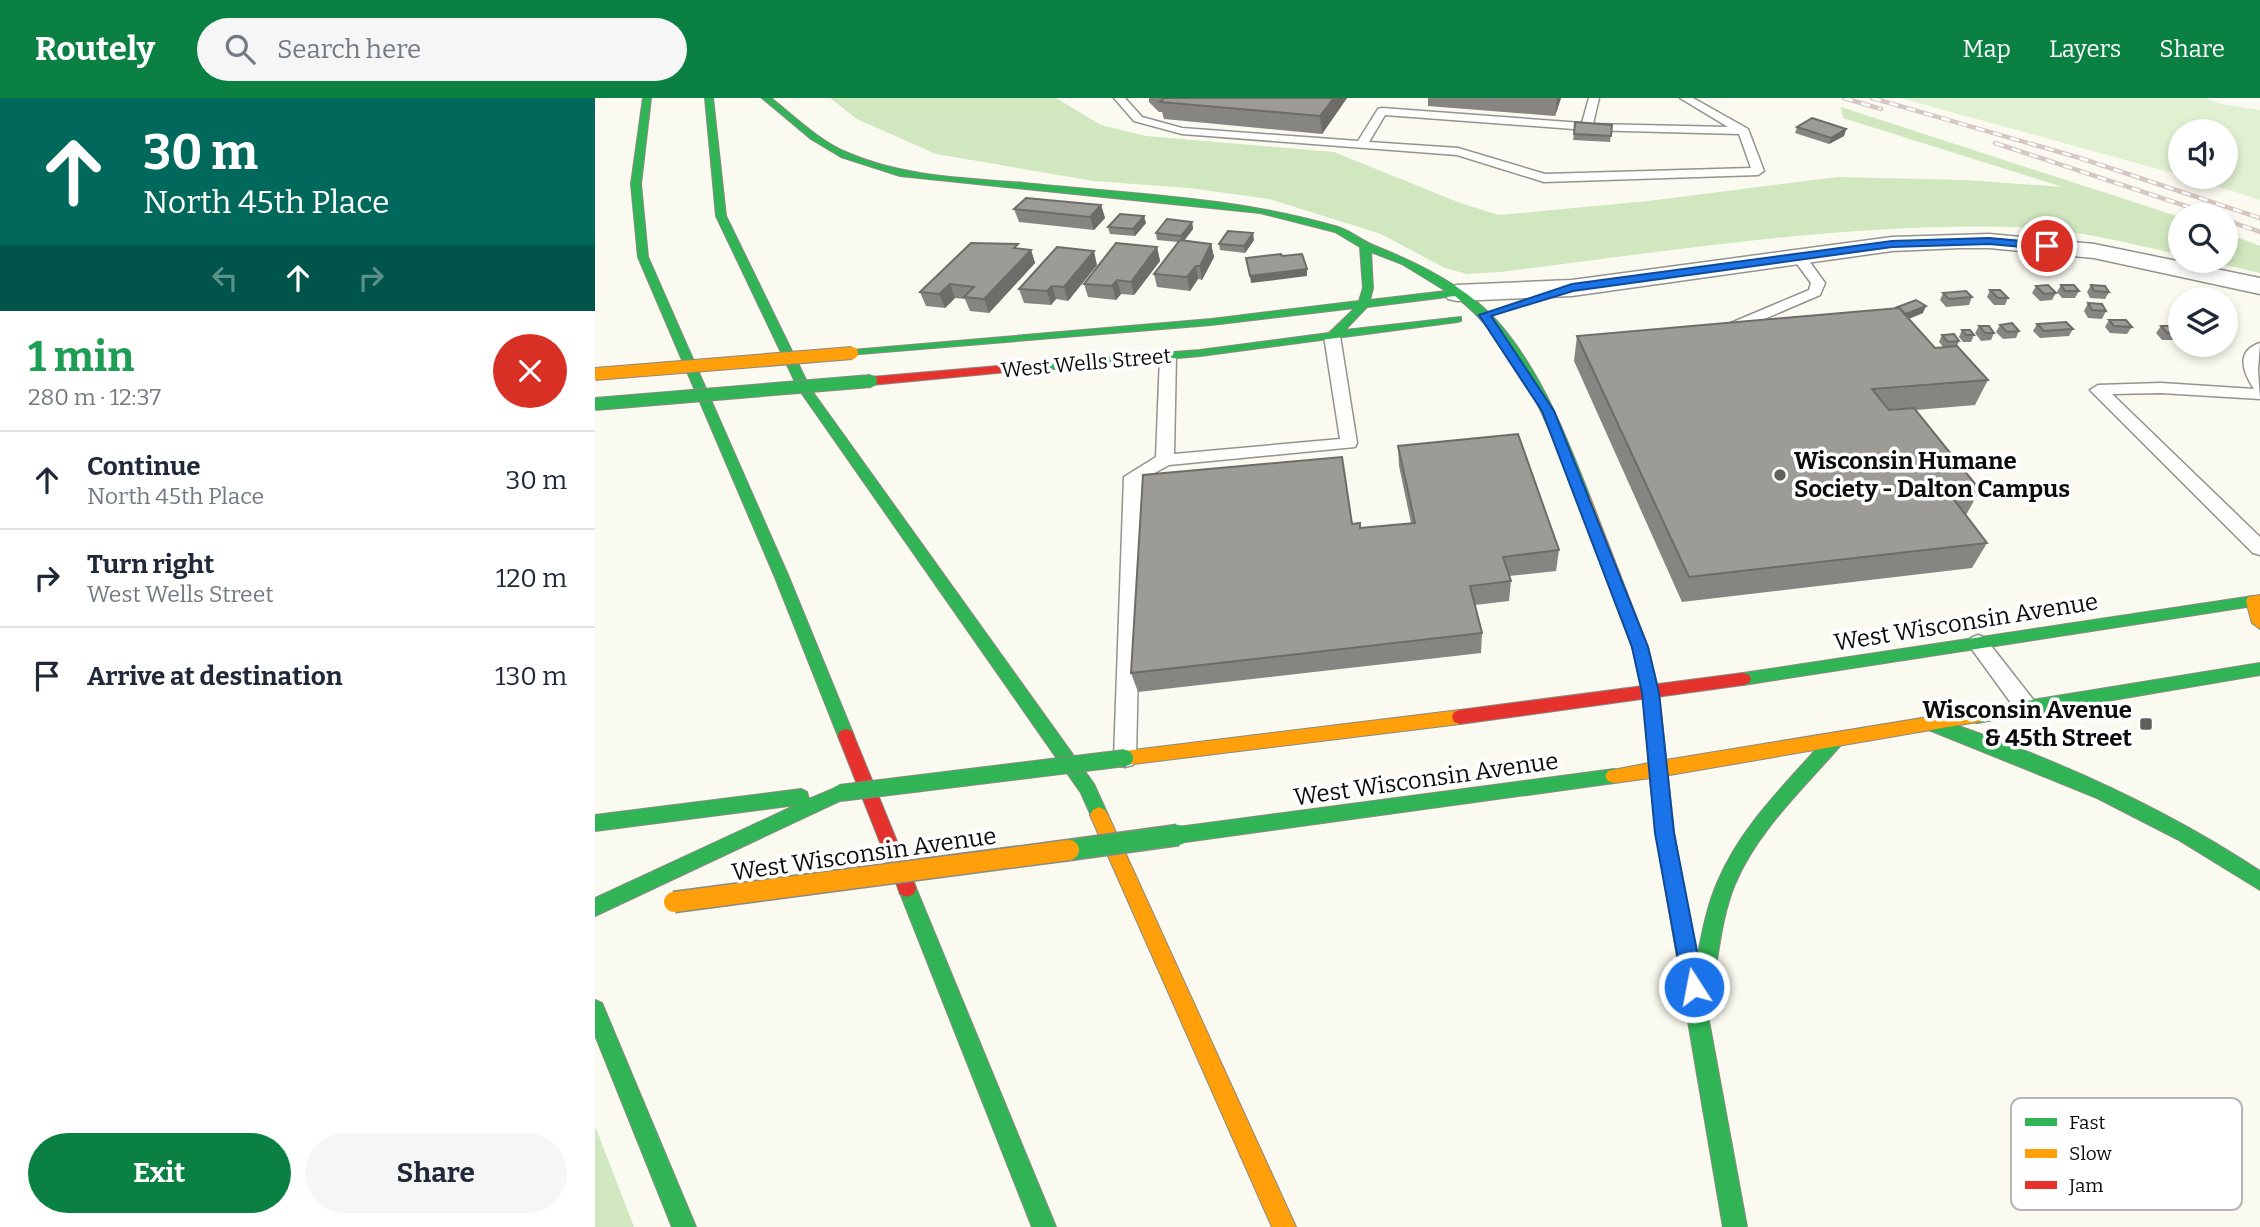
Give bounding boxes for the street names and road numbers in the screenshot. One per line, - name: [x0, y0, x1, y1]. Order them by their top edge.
- street label: West Wells Street: [1000, 343, 1172, 383]
- street label: West Wisconsin Avenue: [1832, 587, 2100, 657]
- street label: West Wisconsin Avenue: [1292, 747, 1560, 811]
- street label: West Wisconsin Avenue: [730, 822, 998, 886]

